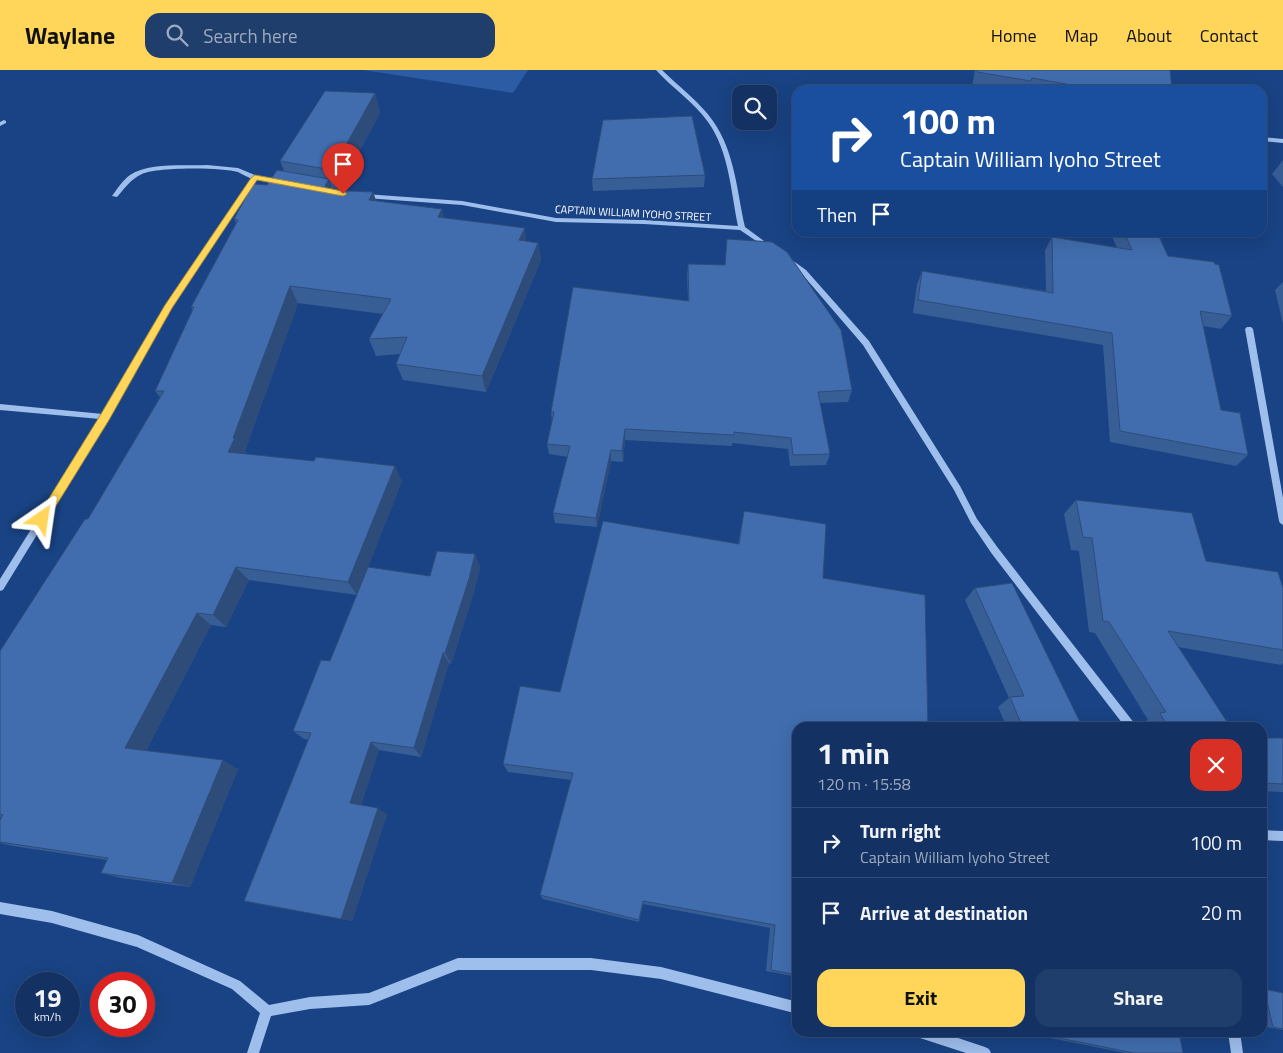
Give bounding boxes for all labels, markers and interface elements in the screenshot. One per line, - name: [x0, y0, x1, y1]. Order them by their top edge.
- search box: [145, 13, 495, 58]
- text: Waylane: [25, 17, 115, 53]
- icon: search: [163, 21, 191, 49]
- text: Search here: [203, 21, 298, 50]
- text: Home: [991, 22, 1037, 49]
- text: Map: [1065, 22, 1098, 49]
- text: About: [1126, 22, 1172, 49]
- text: Contact: [1200, 22, 1258, 49]
- map controls: [732, 85, 777, 130]
- button: search: [732, 85, 777, 130]
- text: 100 m: [900, 94, 996, 148]
- icon: right: [817, 105, 882, 170]
- text: Captain William Iyoho Street: [900, 142, 1161, 176]
- pin: [322, 143, 364, 194]
- icon: arrive: [329, 150, 357, 178]
- text: Then: [817, 200, 857, 229]
- icon: arrive: [867, 200, 895, 228]
- street label: CAPTAIN WILLIAM IYOHO STREET: [554, 201, 712, 225]
- position arrow: [15, 492, 67, 544]
- text: 1 min: [817, 730, 890, 776]
- button: close: [1190, 739, 1242, 791]
- text: 120 m · 15:58: [817, 772, 911, 796]
- text: Turn right: [860, 816, 941, 845]
- text: 100 m: [1190, 828, 1242, 857]
- icon: right: [817, 829, 845, 857]
- text: Captain William Iyoho Street: [860, 845, 1050, 869]
- text: Arrive at destination: [860, 898, 1028, 927]
- text: 20 m: [1201, 898, 1242, 927]
- icon: arrive: [817, 899, 845, 927]
- button: Exit: [817, 969, 1025, 1027]
- button: Share: [1035, 969, 1242, 1027]
- speed limit sign: 30: [90, 972, 155, 1037]
- text: 19: [33, 979, 62, 1017]
- text: km/h: [34, 1007, 61, 1026]

